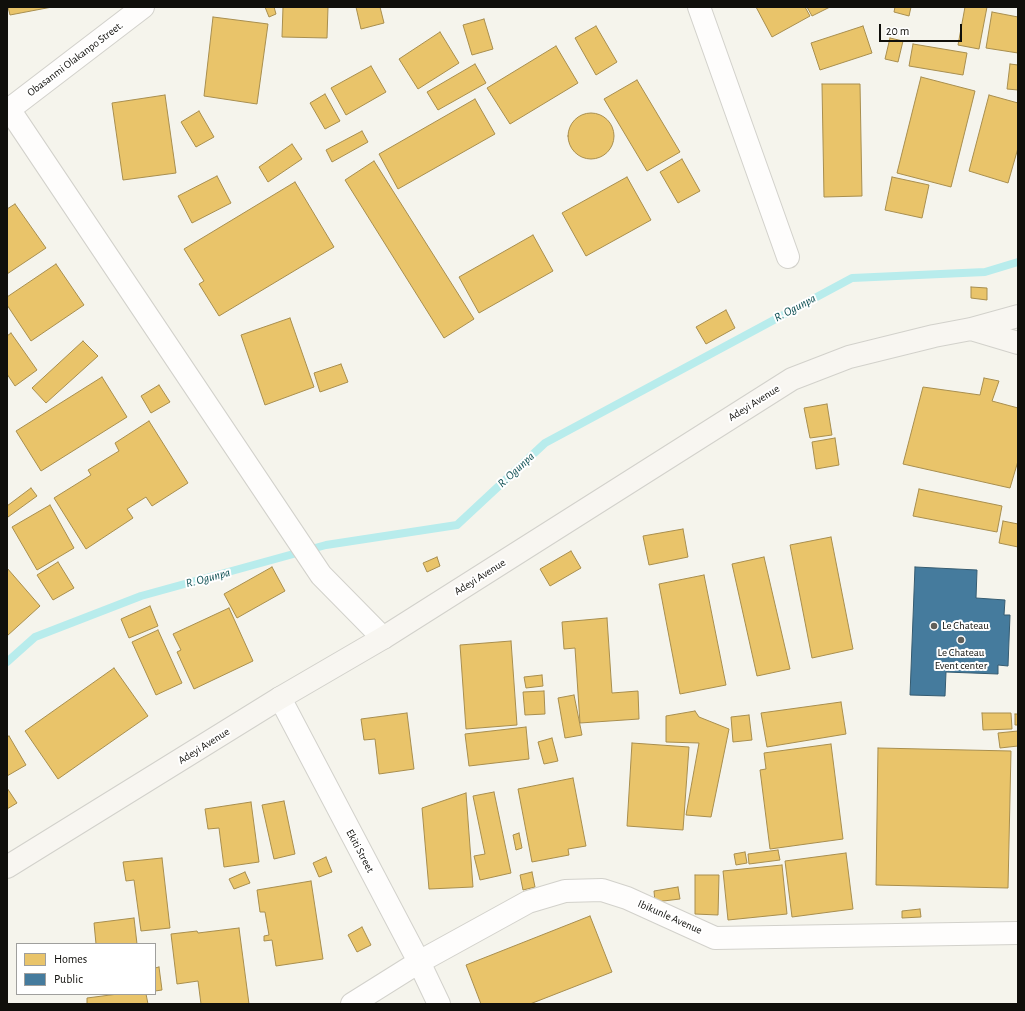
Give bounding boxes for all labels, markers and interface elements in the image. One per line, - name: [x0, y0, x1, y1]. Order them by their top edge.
- scale bar: [881, 16, 964, 42]
- street label: Obasanmi Olakanpo Street.: [24, 19, 126, 99]
- text: 20 m: [886, 25, 909, 37]
- water label: R. Ogunpa: [772, 291, 818, 325]
- street label: Adeyi Avenue: [726, 382, 782, 424]
- water label: R. Ogunpa: [495, 449, 537, 491]
- street label: Adeyi Avenue: [452, 556, 508, 598]
- water label: R. Ogunpa: [184, 565, 232, 591]
- place label: Le Chateau: [942, 619, 989, 633]
- marker: Le Chateau: [929, 621, 939, 631]
- marker: Le Chateau Event center: [956, 635, 966, 645]
- place label: Le Chateau Event center: [935, 646, 987, 672]
- street label: Adeyi Avenue: [176, 725, 232, 767]
- street label: Ekiti Street: [343, 827, 377, 875]
- street label: Ibikunle Avenue: [636, 897, 704, 937]
- legend: [16, 943, 156, 995]
- text: Homes: [54, 953, 87, 965]
- text: Public: [54, 973, 83, 985]

